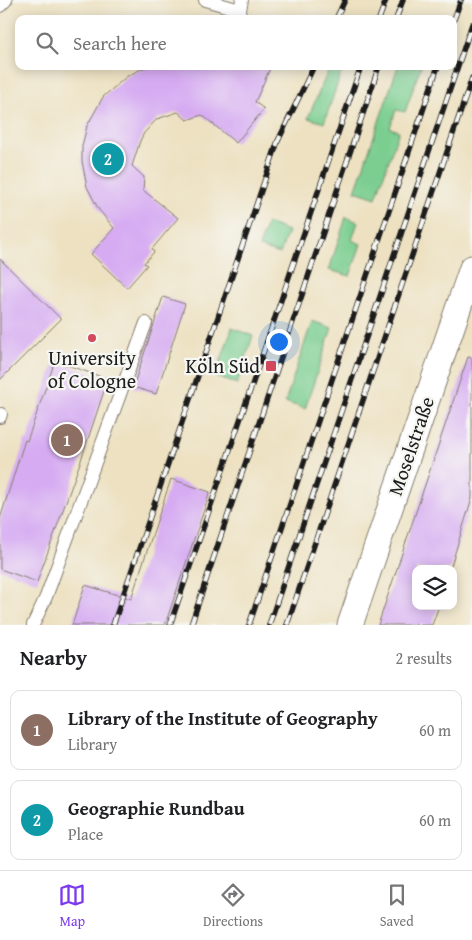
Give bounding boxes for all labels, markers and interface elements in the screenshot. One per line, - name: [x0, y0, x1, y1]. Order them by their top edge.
- search box: [15, 15, 457, 70]
- icon: search: [33, 29, 61, 57]
- text: Search here: [73, 29, 167, 57]
- pin: 2: [92, 140, 124, 178]
- your location: [266, 329, 292, 355]
- marker: University of Cologne: [86, 332, 98, 344]
- place label: University of Cologne: [48, 343, 136, 395]
- place label: Köln Süd: [185, 351, 260, 380]
- marker: Köln Süd: [264, 359, 278, 373]
- street label: Moselstraße: [380, 392, 441, 499]
- pin: 1: [51, 421, 83, 459]
- map controls: [412, 565, 457, 610]
- button: layers: [412, 565, 457, 610]
- text: Nearby: [20, 642, 87, 673]
- text: 2 results: [395, 646, 452, 670]
- text: Library of the Institute of Geography: [68, 704, 378, 732]
- text: 1: [33, 718, 41, 742]
- text: 60 m: [419, 718, 451, 742]
- text: Library: [68, 732, 117, 756]
- text: Geographie Rundbau: [68, 794, 245, 822]
- text: 2: [33, 808, 41, 832]
- text: 60 m: [419, 808, 451, 832]
- text: Place: [68, 822, 103, 846]
- tab: Map: [58, 881, 86, 931]
- tab: Directions: [203, 881, 263, 931]
- tab: Saved: [380, 881, 414, 931]

